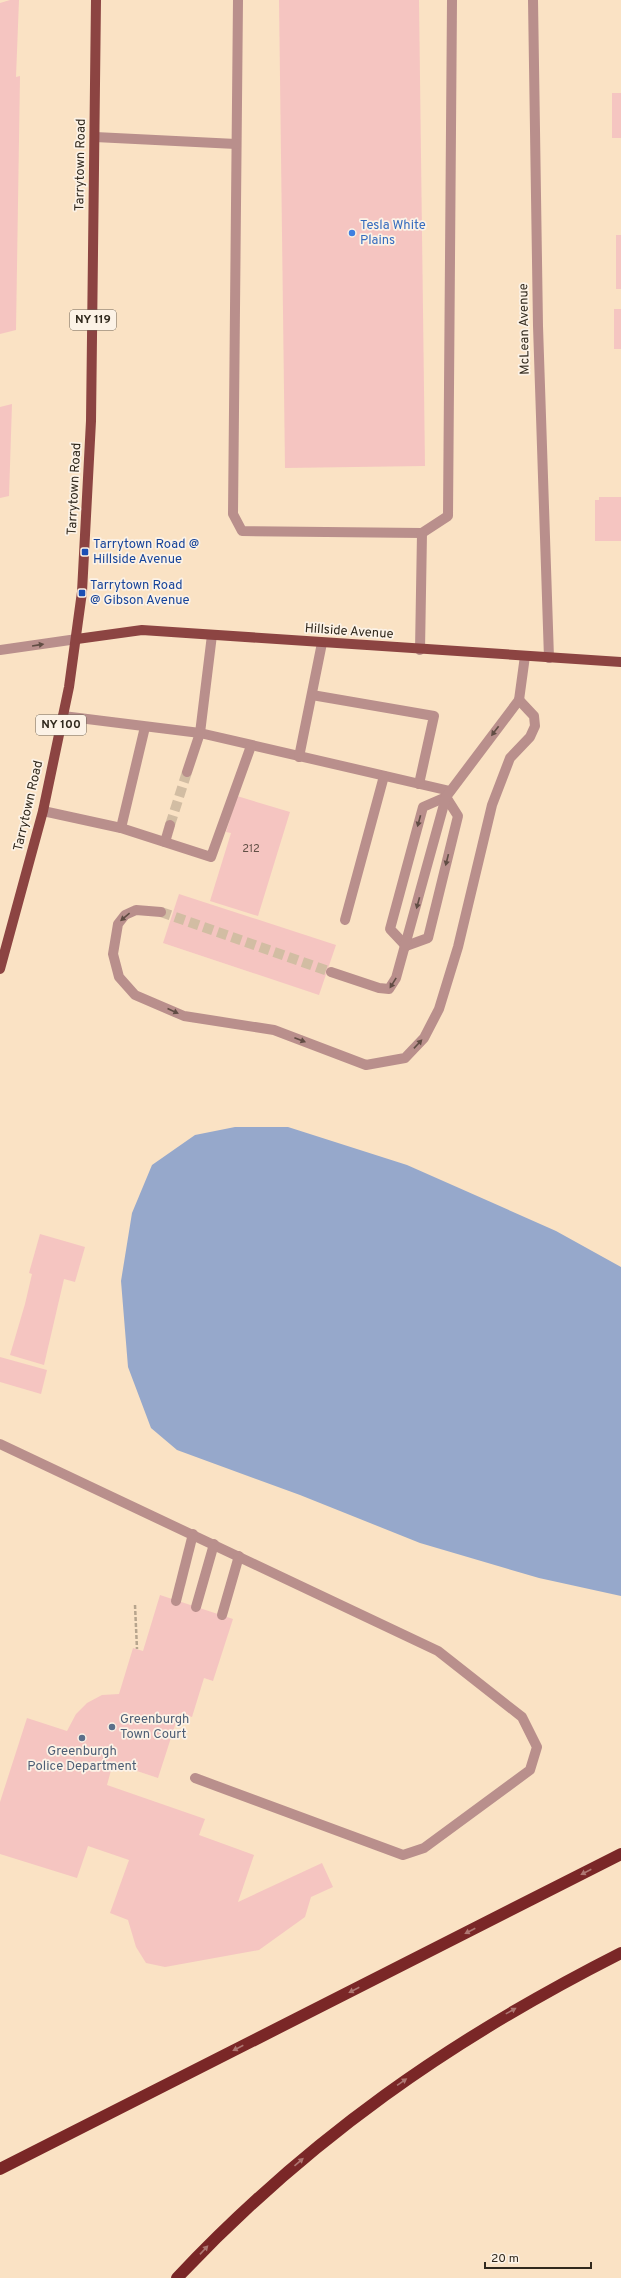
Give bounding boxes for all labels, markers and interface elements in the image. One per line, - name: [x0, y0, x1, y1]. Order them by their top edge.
- street label: Tarrytown Road: [72, 119, 90, 211]
- place label: Tesla White Plains: [360, 218, 426, 249]
- marker: Tesla White Plains: [347, 228, 357, 238]
- street label: McLean Avenue: [516, 283, 534, 375]
- road number: NY 119: [70, 310, 116, 330]
- street label: Tarrytown Road: [65, 442, 85, 536]
- place label: Tarrytown Road @ Hillside Avenue: [93, 537, 199, 568]
- marker: Tarrytown Road @ Hillside Avenue: [80, 547, 90, 557]
- place label: Tarrytown Road @ Gibson Avenue: [90, 578, 189, 609]
- marker: Tarrytown Road @ Gibson Avenue: [77, 588, 87, 598]
- street label: Hillside Avenue: [304, 621, 394, 643]
- one-way arrow: [32, 642, 44, 648]
- road number: NY 100: [36, 715, 86, 735]
- one-way arrow: [492, 726, 500, 736]
- street label: Tarrytown Road: [11, 759, 47, 853]
- one-way arrow: [416, 815, 422, 827]
- house number: 212: [242, 842, 260, 856]
- one-way arrow: [444, 853, 450, 866]
- one-way arrow: [414, 896, 420, 909]
- one-way arrow: [120, 913, 130, 921]
- one-way arrow: [389, 977, 396, 989]
- one-way arrow: [168, 1009, 180, 1015]
- one-way arrow: [294, 1037, 306, 1043]
- one-way arrow: [413, 1039, 423, 1049]
- place label: Greenburgh Town Court: [120, 1712, 189, 1743]
- marker: Greenburgh Town Court: [107, 1722, 117, 1732]
- marker: Greenburgh Police Department: [77, 1733, 87, 1743]
- place label: Greenburgh Police Department: [27, 1744, 137, 1775]
- one-way arrow: [580, 1869, 592, 1875]
- one-way arrow: [465, 1928, 476, 1934]
- one-way arrow: [349, 1986, 360, 1993]
- one-way arrow: [505, 2008, 517, 2015]
- one-way arrow: [233, 2045, 244, 2051]
- one-way arrow: [397, 2078, 407, 2086]
- one-way arrow: [294, 2157, 305, 2166]
- scale bar: [485, 2244, 591, 2270]
- one-way arrow: [199, 2245, 208, 2255]
- text: 20 m: [491, 2251, 519, 2267]

